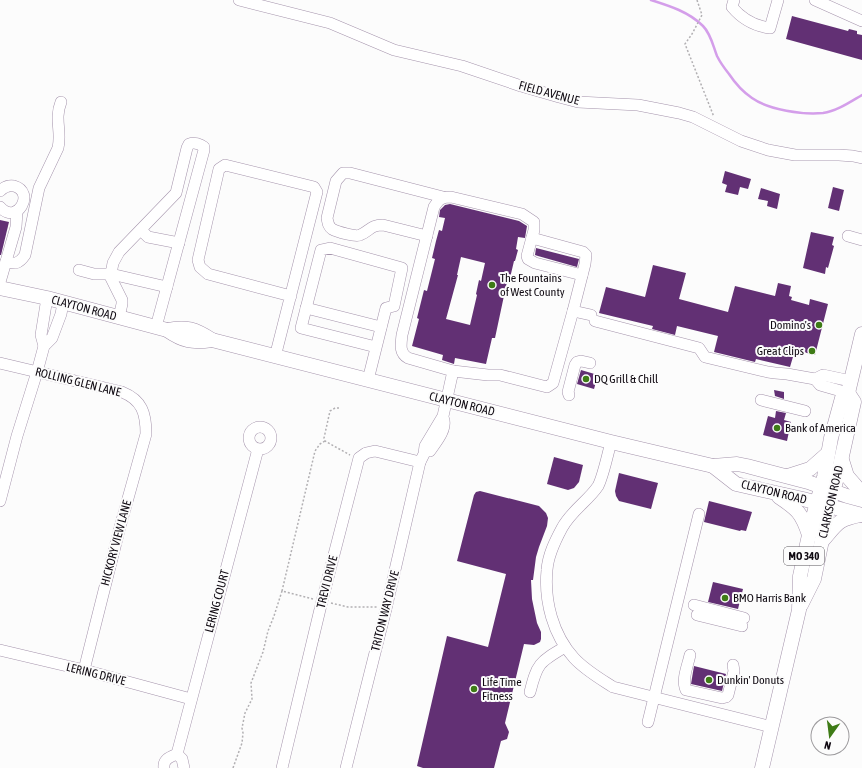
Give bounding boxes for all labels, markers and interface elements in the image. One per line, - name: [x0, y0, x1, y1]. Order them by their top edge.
- street label: FIELD AVENUE: [517, 78, 581, 108]
- place label: The Fountains of West County: [500, 271, 565, 299]
- marker: The Fountains of West County: [487, 280, 497, 290]
- street label: CLAYTON ROAD: [50, 293, 118, 323]
- place label: Domino's: [770, 318, 811, 332]
- marker: Domino's: [814, 320, 824, 330]
- place label: Great Clips: [757, 344, 804, 358]
- marker: Great Clips: [807, 346, 817, 356]
- street label: ROLLING GLEN LANE: [34, 365, 122, 399]
- place label: DQ Grill & Chill: [594, 372, 659, 386]
- marker: DQ Grill & Chill: [581, 374, 591, 384]
- street label: CLAYTON ROAD: [428, 389, 496, 419]
- place label: Bank of America: [785, 421, 856, 435]
- marker: Bank of America: [772, 423, 782, 433]
- street label: CLARKSON ROAD: [816, 464, 846, 540]
- street label: CLAYTON ROAD: [740, 477, 808, 507]
- street label: HICKORY VIEW LANE: [98, 499, 134, 587]
- road number: MO 340: [784, 547, 824, 565]
- street label: TREVI DRIVE: [314, 554, 340, 610]
- street label: LERING COURT: [202, 567, 232, 634]
- street label: TRITON WAY DRIVE: [368, 569, 402, 653]
- place label: BMO Harris Bank: [733, 591, 807, 605]
- marker: BMO Harris Bank: [720, 593, 730, 603]
- street label: LERING DRIVE: [65, 660, 127, 688]
- place label: Dunkin' Donuts: [717, 673, 784, 687]
- place label: Life Time Fitness: [482, 675, 522, 703]
- marker: Dunkin' Donuts: [704, 675, 714, 685]
- marker: Life Time Fitness: [469, 684, 479, 694]
- north arrow: [810, 716, 850, 756]
- text: N: [823, 739, 832, 752]

